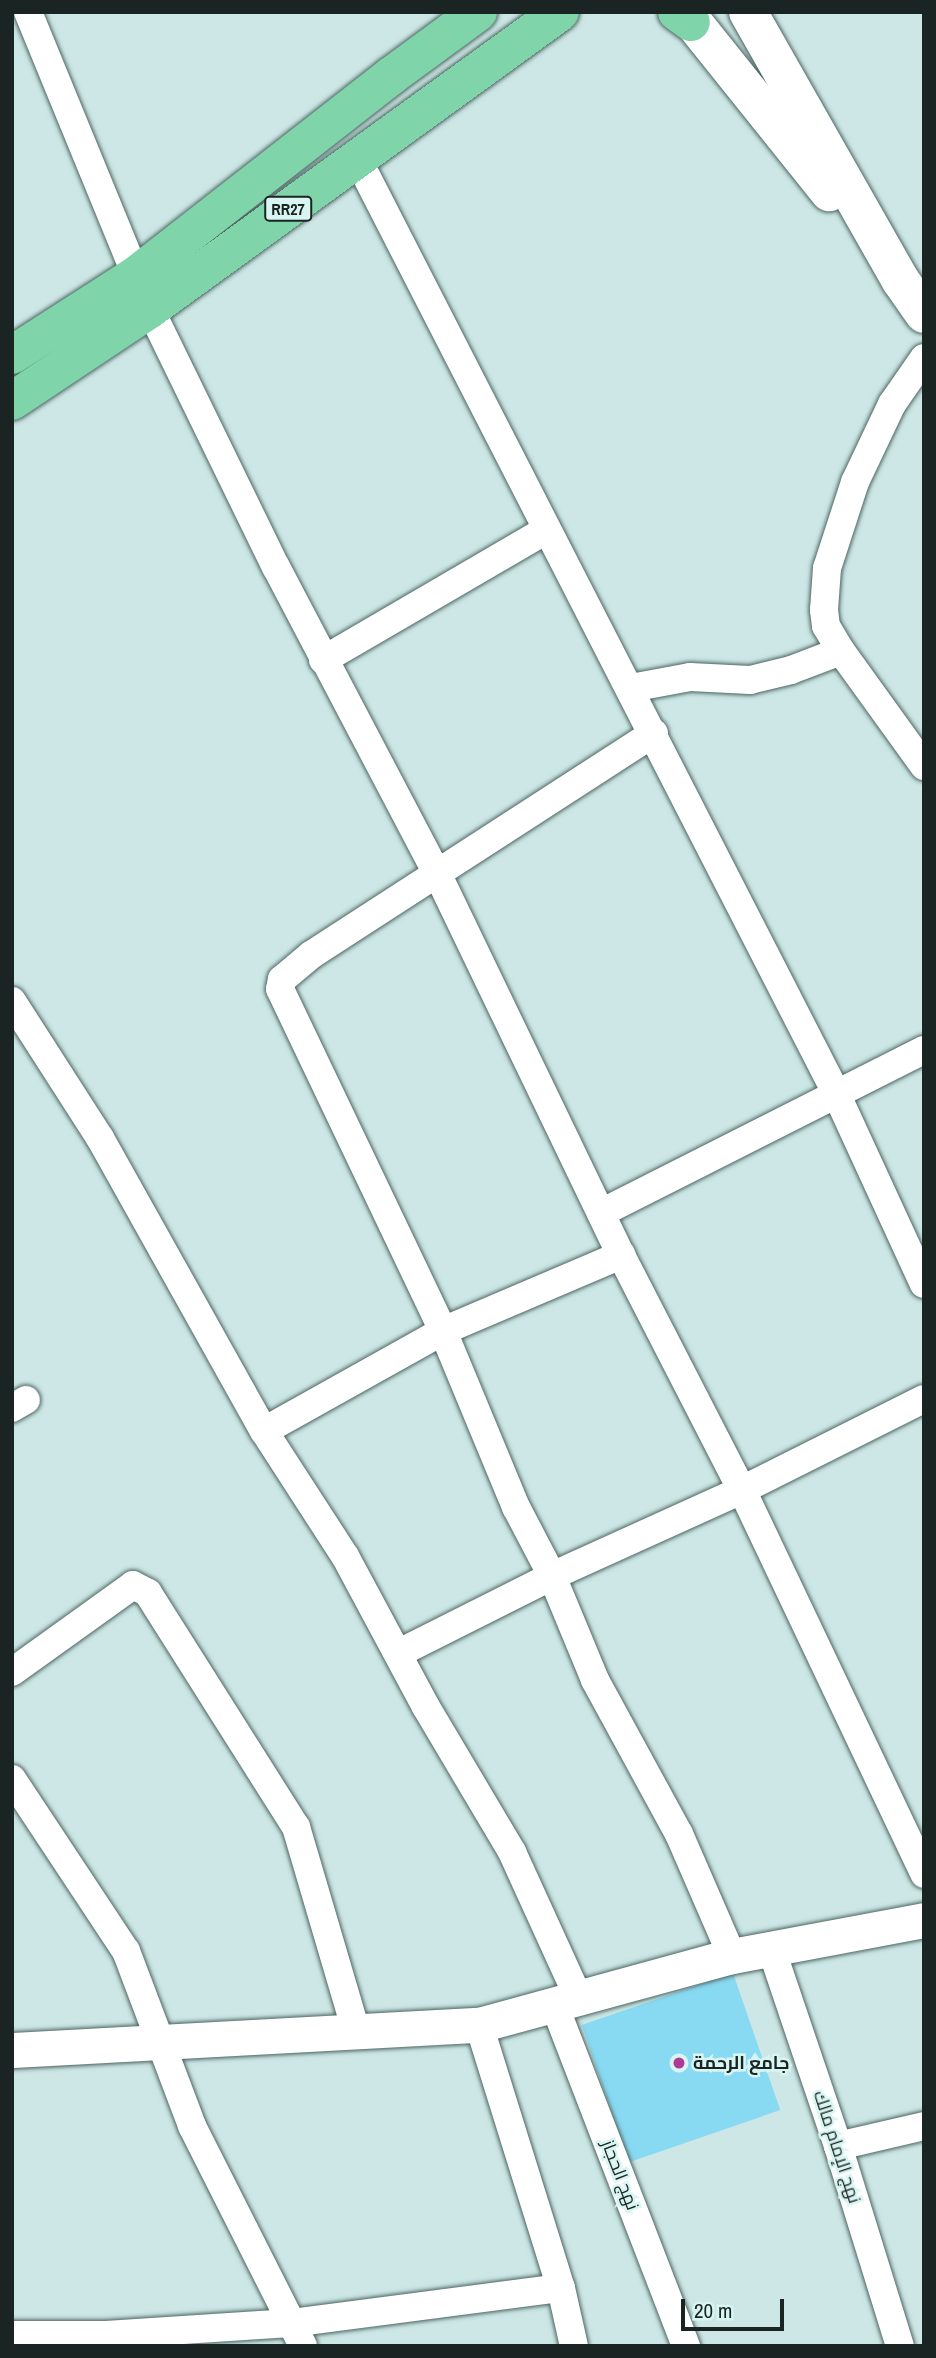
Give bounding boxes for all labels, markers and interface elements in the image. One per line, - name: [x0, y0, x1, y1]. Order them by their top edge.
- road number: RR27: [264, 196, 312, 222]
- place label: جامع الرحمة: [693, 2052, 789, 2074]
- marker: جامع الرحمة: [671, 2055, 687, 2071]
- street label: نهج الإمام مالك: [809, 2088, 865, 2206]
- street label: نهج الحجاز: [597, 2137, 643, 2213]
- scale bar: [684, 2284, 787, 2328]
- text: 20 m: [694, 2296, 732, 2325]

